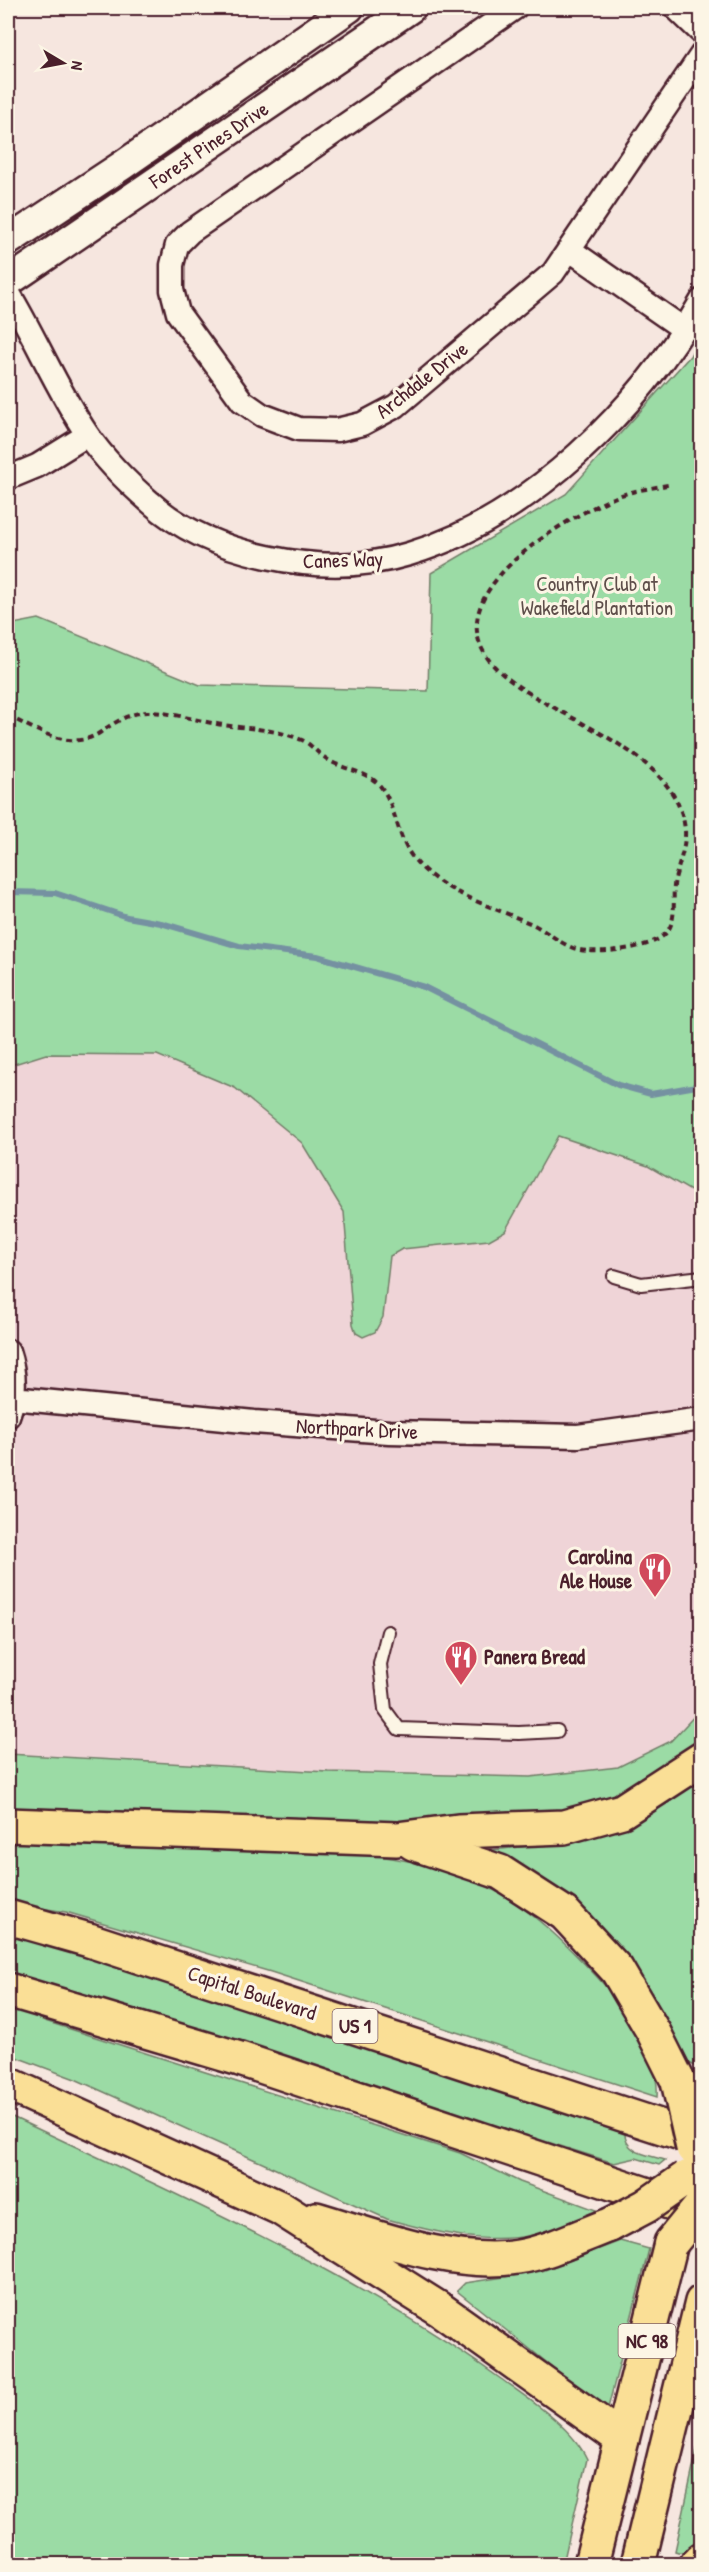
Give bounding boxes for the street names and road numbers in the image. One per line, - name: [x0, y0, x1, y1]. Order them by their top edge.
- street label: Forest Pines Drive: [143, 94, 274, 196]
- street label: Archdale Drive: [369, 334, 474, 425]
- street label: Canes Way: [302, 544, 384, 575]
- street label: Northpark Drive: [295, 1411, 419, 1446]
- street label: Capital Boulevard: [184, 1958, 320, 2027]
- road number: US 1: [332, 2009, 378, 2043]
- road number: NC 98: [618, 2324, 676, 2358]

